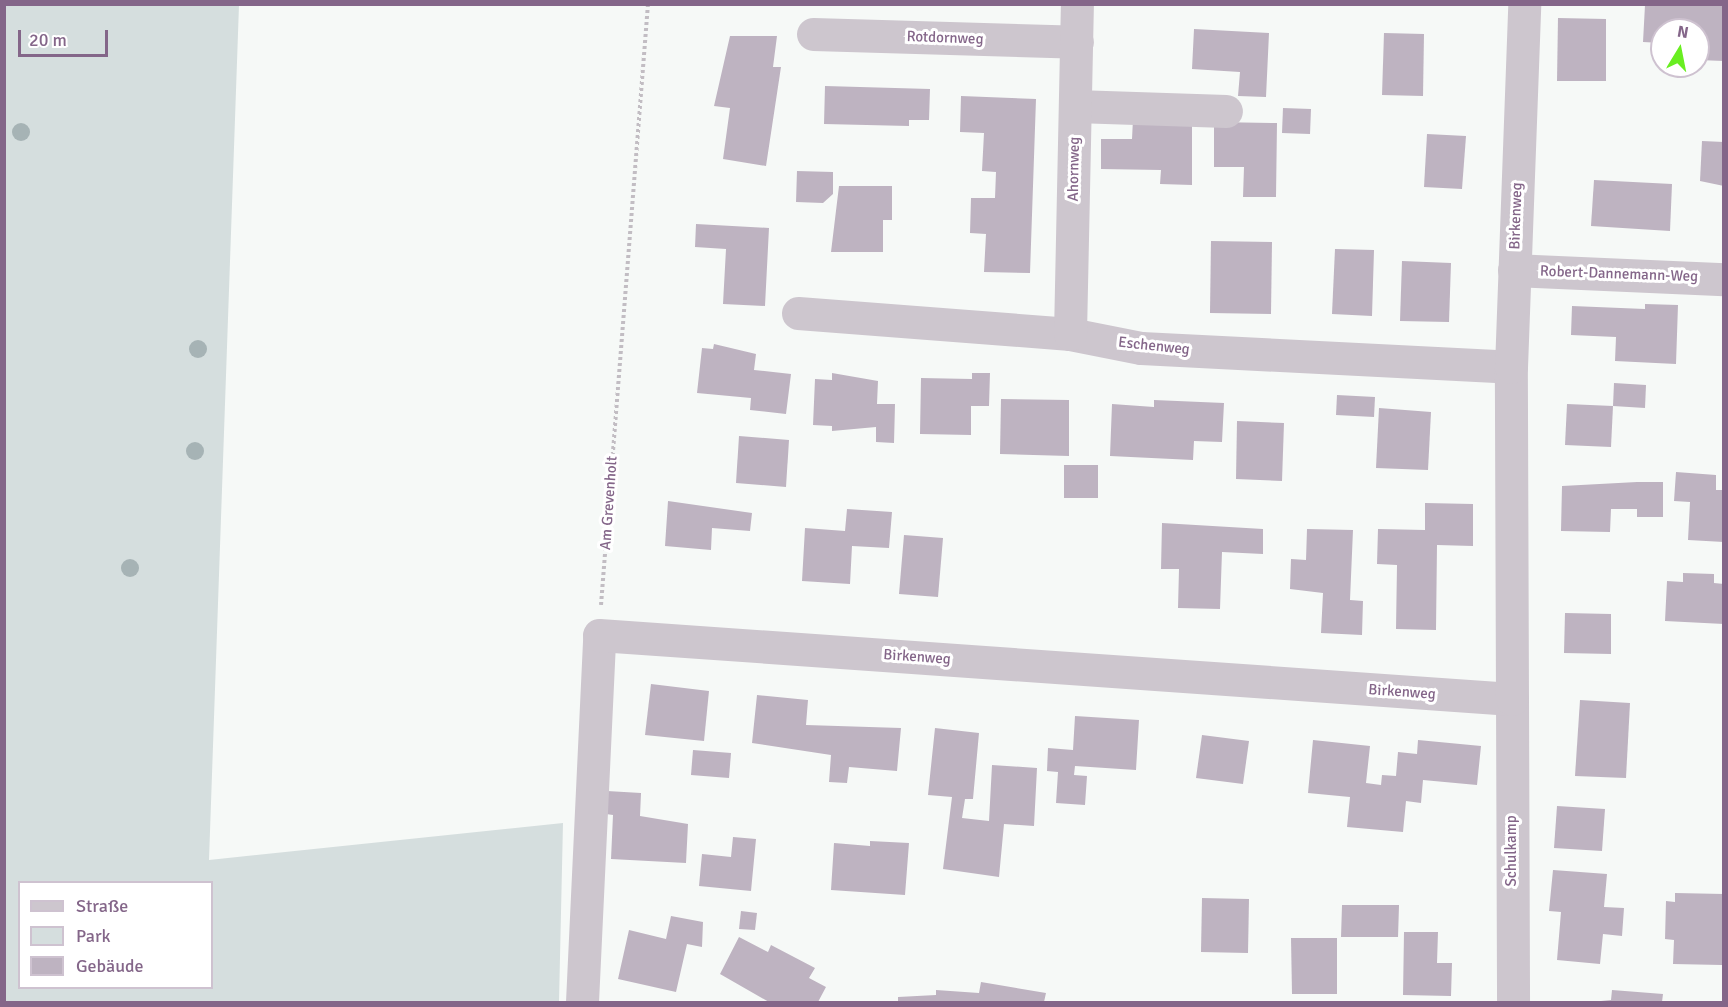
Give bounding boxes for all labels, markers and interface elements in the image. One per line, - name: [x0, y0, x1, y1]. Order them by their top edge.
- scale bar: [21, 18, 111, 56]
- north arrow: [1650, 18, 1710, 78]
- text: N: [1676, 21, 1690, 43]
- street label: Rotdornweg: [906, 28, 984, 48]
- text: 20 m: [29, 29, 67, 51]
- street label: Ahornweg: [1064, 137, 1084, 201]
- street label: Birkenweg: [1506, 182, 1526, 250]
- street label: Robert-Dannemann-Weg: [1540, 262, 1698, 286]
- street label: Eschenweg: [1117, 333, 1191, 359]
- street label: Am Grevenholt: [597, 455, 621, 551]
- street label: Birkenweg: [883, 646, 951, 668]
- street label: Birkenweg: [1368, 681, 1436, 703]
- street label: Schulkamp: [1503, 815, 1521, 887]
- legend: [18, 881, 213, 989]
- text: Straße: [76, 895, 128, 917]
- text: Park: [76, 925, 111, 947]
- text: Gebäude: [76, 955, 144, 977]

